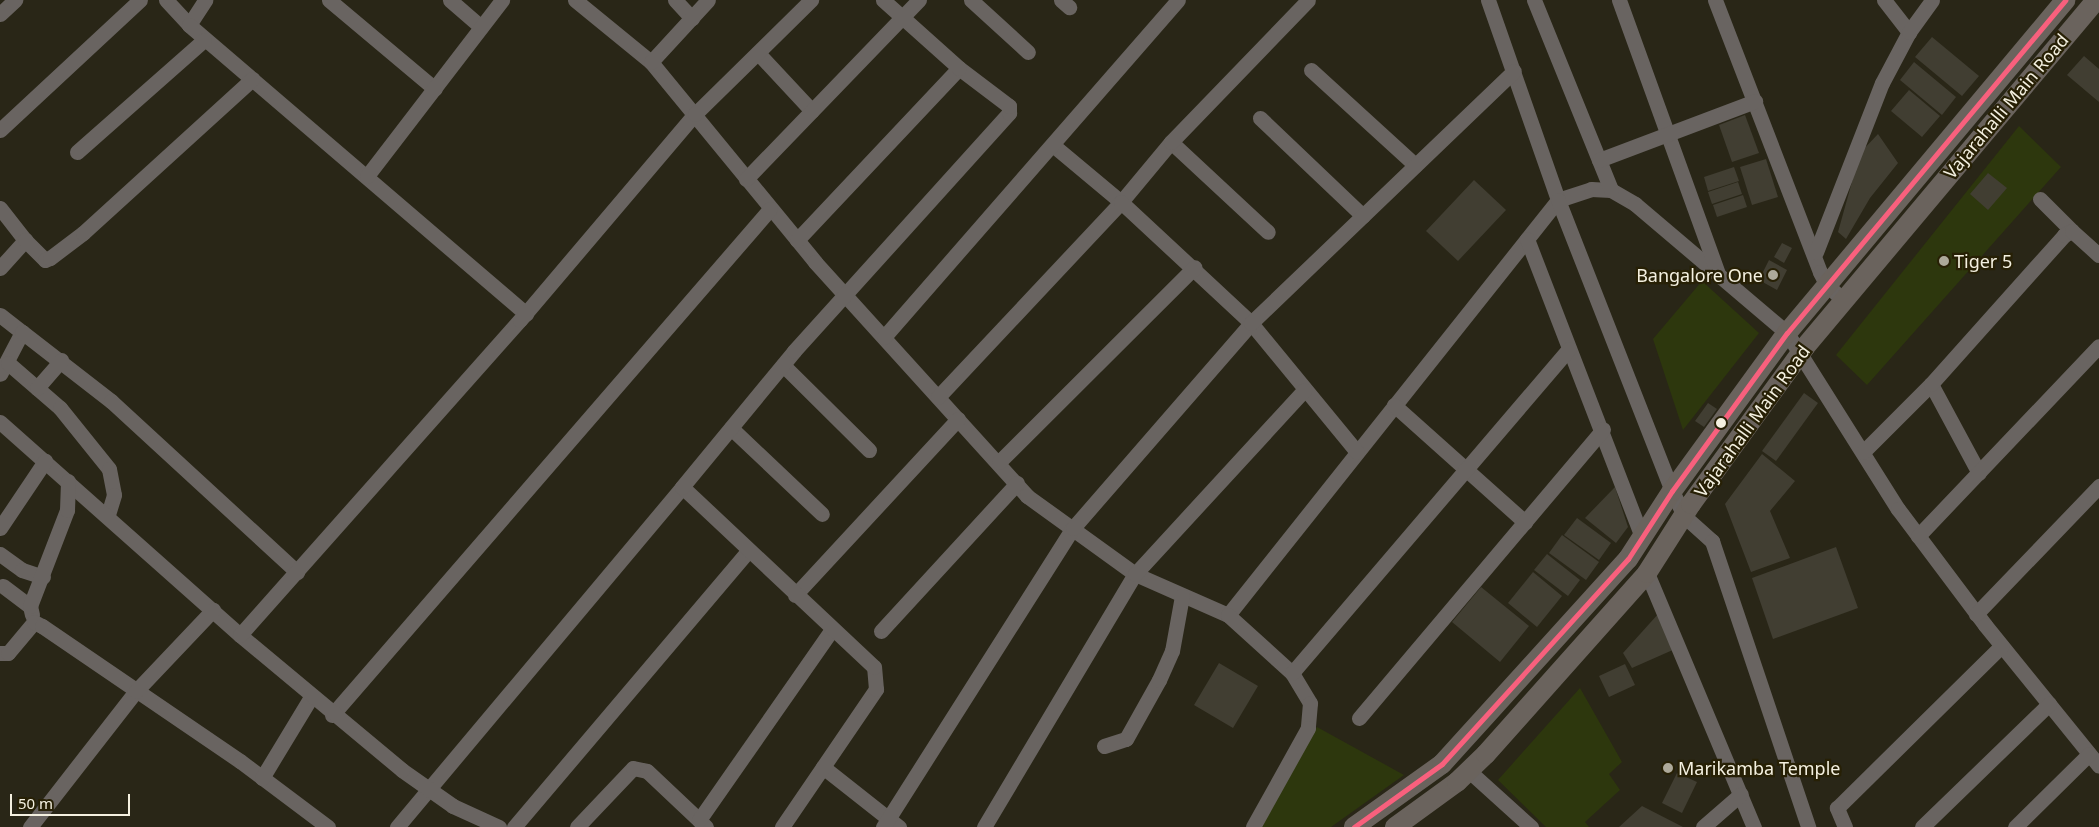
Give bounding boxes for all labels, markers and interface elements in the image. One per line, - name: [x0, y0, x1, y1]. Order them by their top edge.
- street label: Vajarahalli Main Road: [1939, 29, 2073, 183]
- place label: Tiger 5: [1954, 250, 2012, 272]
- marker: Tiger 5: [1938, 255, 1950, 267]
- place label: Bangalore One: [1636, 264, 1763, 286]
- marker: Bangalore One: [1767, 269, 1779, 281]
- street label: Vajarahalli Main Road: [1690, 341, 1814, 501]
- unlabelled marker: [1716, 418, 1726, 428]
- place label: Marikamba Temple: [1678, 757, 1840, 779]
- marker: Marikamba Temple: [1662, 762, 1674, 774]
- scale bar: [12, 784, 132, 816]
- text: 50 m: [18, 793, 53, 813]

